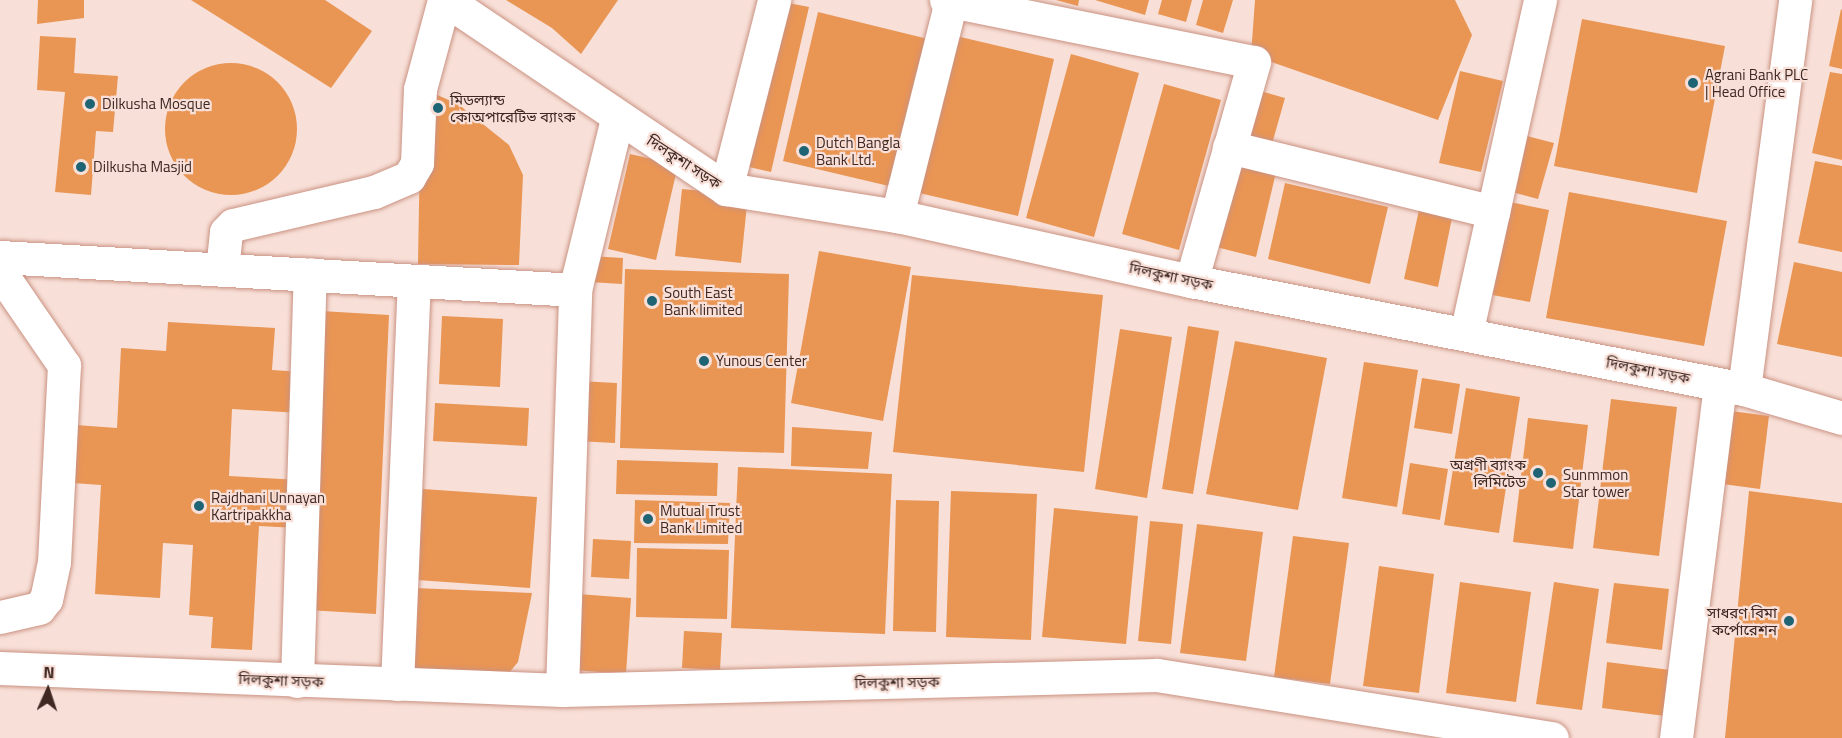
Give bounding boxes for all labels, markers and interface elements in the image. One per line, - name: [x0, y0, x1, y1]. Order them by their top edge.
- place label: Agrani Bank PLC | Head Office: [1705, 65, 1808, 100]
- marker: Agrani Bank PLC | Head Office: [1686, 76, 1700, 90]
- place label: মিডল্যান্ড কোঅপারেটিভ ব্যাংক: [450, 90, 576, 125]
- place label: Dilkusha Mosque: [102, 95, 210, 113]
- marker: Dilkusha Mosque: [83, 97, 97, 111]
- marker: মিডল্যান্ড কোঅপারেটিভ ব্যাংক: [431, 101, 445, 115]
- street label: দিলকুশা সড়ক: [643, 131, 725, 193]
- place label: Dutch Bangla Bank Ltd.: [816, 133, 900, 168]
- marker: Dutch Bangla Bank Ltd.: [797, 144, 811, 158]
- place label: Dilkusha Masjid: [93, 158, 192, 176]
- marker: Dilkusha Masjid: [74, 160, 88, 174]
- street label: দিলকুশা সড়ক: [1128, 258, 1214, 294]
- place label: South East Bank limited: [664, 283, 743, 318]
- marker: South East Bank limited: [645, 294, 659, 308]
- place label: Yunous Center: [716, 352, 807, 370]
- street label: দিলকুশা সড়ক: [1605, 353, 1691, 387]
- marker: Yunous Center: [697, 354, 711, 368]
- place label: অগ্রণী ব্যাংক লিমিটেড: [1450, 455, 1526, 490]
- place label: Sunmmon Star tower: [1563, 465, 1629, 500]
- marker: অগ্রণী ব্যাংক লিমিটেড: [1531, 466, 1545, 480]
- marker: Sunmmon Star tower: [1544, 476, 1558, 490]
- place label: Rajdhani Unnayan Kartripakkha: [211, 488, 325, 523]
- marker: Rajdhani Unnayan Kartripakkha: [192, 499, 206, 513]
- place label: Mutual Trust Bank Limited: [660, 501, 742, 536]
- marker: Mutual Trust Bank Limited: [641, 512, 655, 526]
- place label: সাধরণ বিমা কর্পোরেশন: [1707, 603, 1777, 638]
- marker: সাধরণ বিমা কর্পোরেশন: [1782, 614, 1796, 628]
- north arrow: [18, 660, 78, 720]
- text: N: [43, 660, 55, 684]
- street label: দিলকুশা সড়ক: [238, 670, 324, 690]
- street label: দিলকুশা সড়ক: [854, 672, 940, 692]

